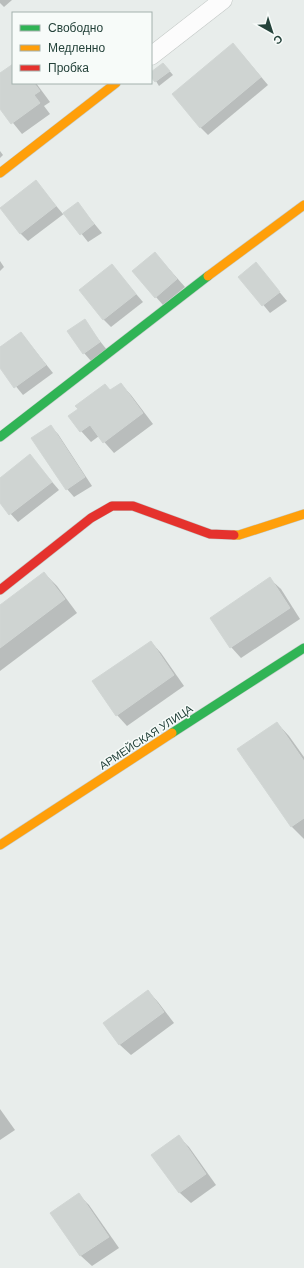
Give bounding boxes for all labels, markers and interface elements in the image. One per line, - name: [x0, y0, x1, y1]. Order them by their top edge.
- legend: [12, 12, 152, 84]
- north arrow: [252, 12, 292, 52]
- text: Свободно: [48, 20, 103, 36]
- text: С: [271, 32, 286, 48]
- text: Медленно: [48, 40, 105, 56]
- text: Пробка: [48, 60, 89, 76]
- street label: АРМЕЙСКАЯ УЛИЦА: [97, 701, 196, 772]

